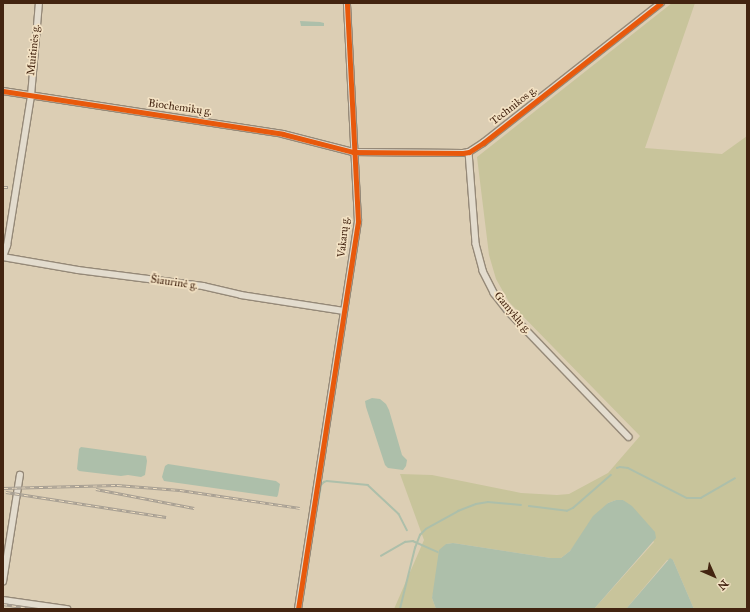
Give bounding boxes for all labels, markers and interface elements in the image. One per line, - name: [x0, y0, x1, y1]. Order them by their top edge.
- street label: Muitinės g.: [25, 24, 43, 76]
- street label: Technikos g.: [488, 84, 540, 128]
- street label: Biochemikų g.: [147, 97, 213, 119]
- street label: Vakarų g.: [335, 216, 353, 258]
- street label: Šiaurinė g.: [150, 273, 198, 293]
- street label: Gamyklų g.: [491, 289, 533, 337]
- north arrow: [694, 556, 734, 596]
- text: N: [715, 577, 731, 593]

